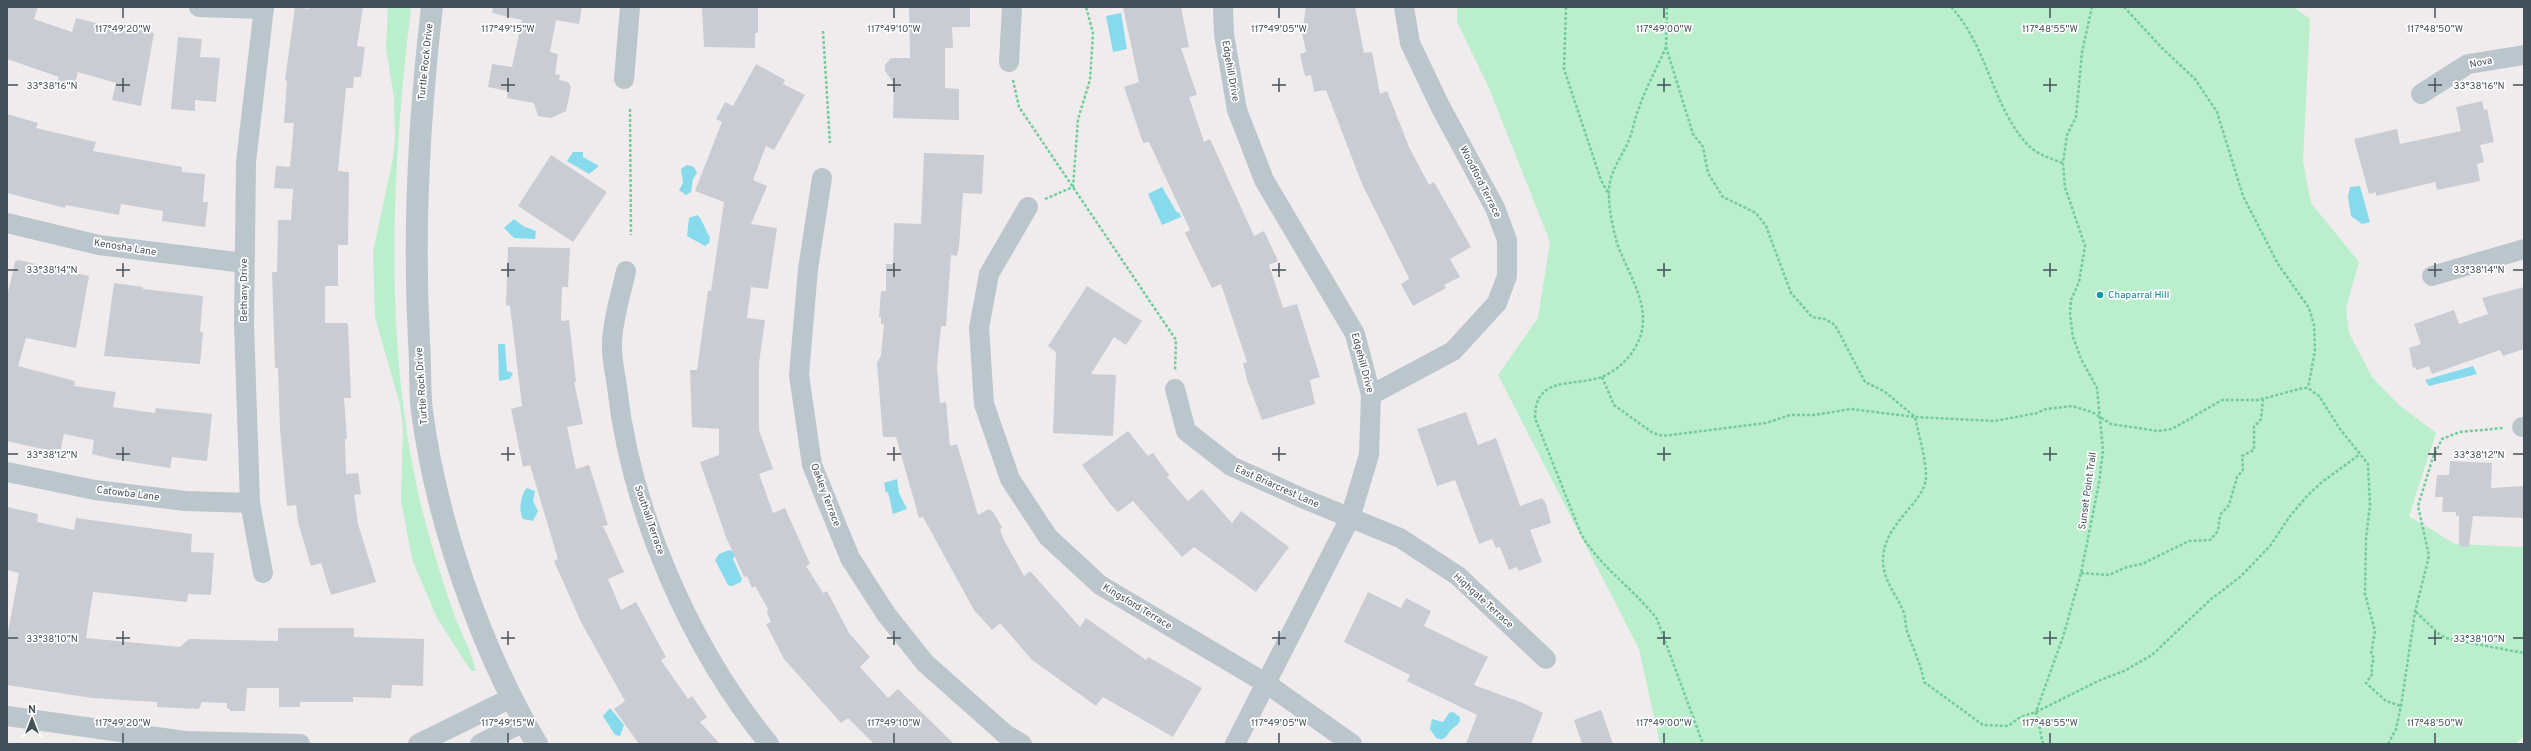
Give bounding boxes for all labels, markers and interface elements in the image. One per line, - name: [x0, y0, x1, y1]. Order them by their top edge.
- text: 117°49'20"W: [95, 23, 151, 36]
- street label: Turtle Rock Drive: [415, 23, 437, 101]
- text: 117°49'15"W: [481, 23, 535, 36]
- text: 117°49'10"W: [867, 23, 921, 36]
- text: 117°49'05"W: [1251, 23, 1307, 36]
- text: 117°49'00"W: [1636, 23, 1692, 36]
- text: 117°48'55"W: [2022, 23, 2078, 36]
- text: 117°48'50"W: [2407, 23, 2463, 36]
- street label: Edgehill Drive: [1218, 40, 1242, 102]
- street label: Nova: [2468, 54, 2494, 72]
- text: 33°38'16"N: [26, 80, 78, 93]
- text: 33°38'16"N: [2453, 80, 2505, 93]
- street label: Woodford Terrace: [1456, 144, 1504, 220]
- street label: Kenosha Lane: [93, 237, 157, 259]
- street label: Bethany Drive: [238, 258, 251, 322]
- text: 33°38'14"N: [26, 264, 78, 277]
- text: 33°38'14"N: [2453, 264, 2505, 277]
- place label: Chaparral Hill: [2108, 289, 2169, 302]
- marker: Chaparral Hill: [2095, 290, 2105, 300]
- street label: Edgehill Drive: [1348, 332, 1376, 394]
- street label: Turtle Rock Drive: [413, 347, 431, 425]
- text: 33°38'12"N: [26, 449, 78, 462]
- text: 33°38'12"N: [2453, 449, 2505, 462]
- street label: Sunset Point Trail: [2076, 451, 2100, 531]
- street label: Oakley Terrace: [807, 462, 843, 528]
- street label: East Briarcrest Lane: [1233, 463, 1321, 511]
- street label: Catowba Lane: [96, 484, 160, 504]
- street label: Southall Terrace: [631, 484, 667, 556]
- street label: Highgate Terrace: [1450, 571, 1516, 631]
- street label: Kingsford Terrace: [1100, 581, 1174, 633]
- text: 33°38'10"N: [26, 633, 78, 646]
- text: 33°38'10"N: [2453, 633, 2505, 646]
- north arrow: [12, 699, 52, 739]
- text: N: [28, 703, 36, 717]
- text: 117°49'20"W: [95, 717, 151, 730]
- text: 117°49'15"W: [481, 717, 535, 730]
- text: 117°49'10"W: [867, 717, 921, 730]
- text: 117°49'05"W: [1251, 717, 1307, 730]
- text: 117°49'00"W: [1636, 717, 1692, 730]
- text: 117°48'55"W: [2022, 717, 2078, 730]
- text: 117°48'50"W: [2407, 717, 2463, 730]

